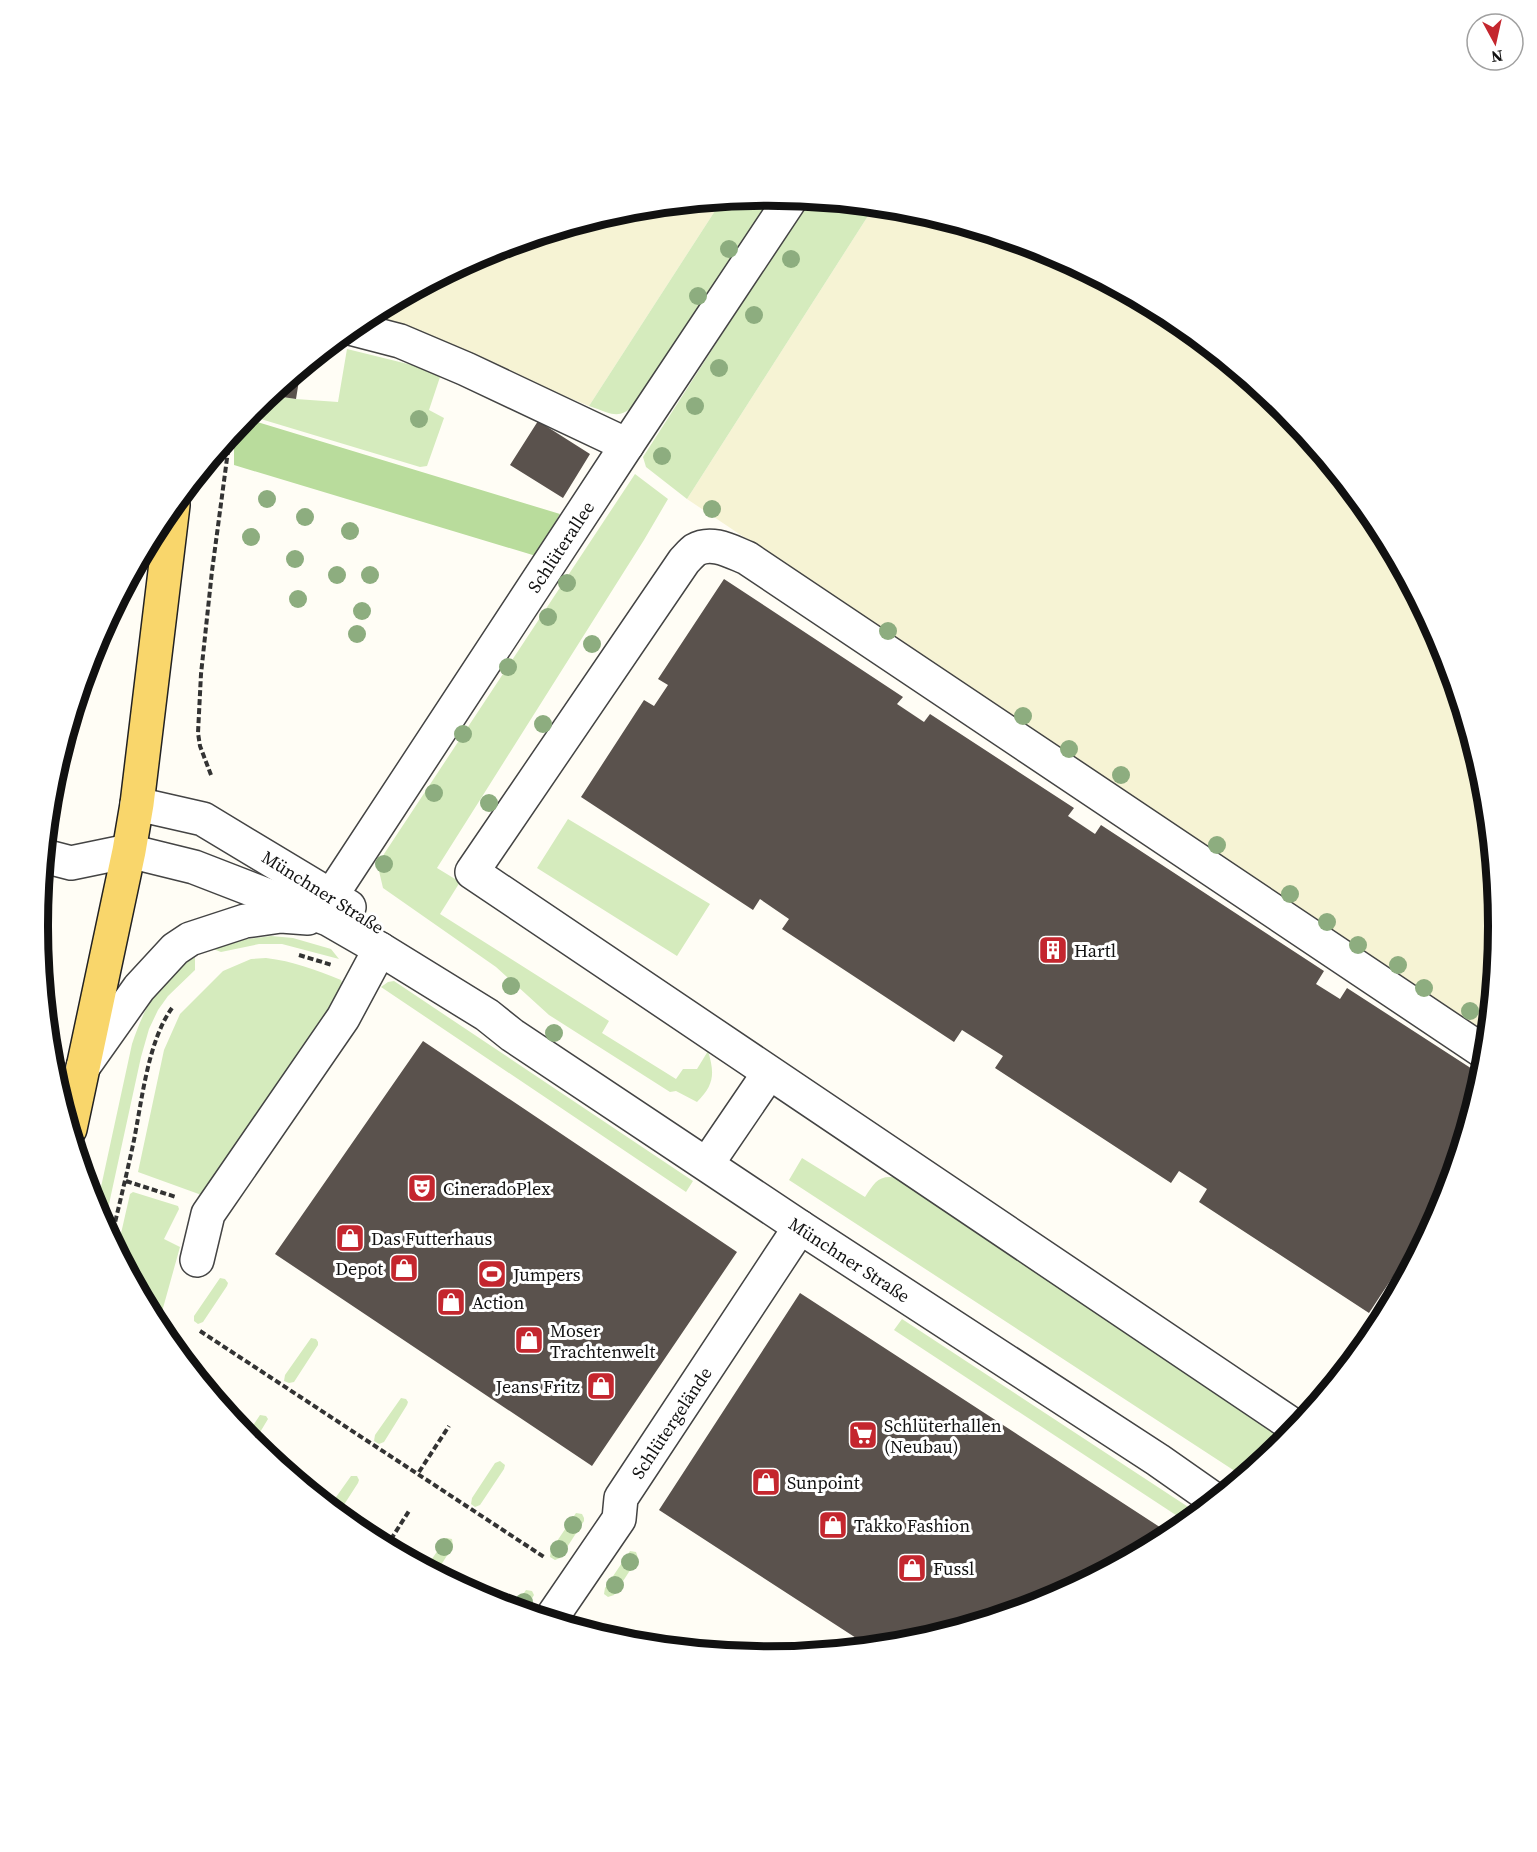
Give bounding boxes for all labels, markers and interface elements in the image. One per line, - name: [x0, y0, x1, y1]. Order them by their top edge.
- north arrow: [1465, 12, 1525, 72]
- text: N: [1489, 45, 1504, 69]
- street label: Schlüterallee: [521, 496, 600, 597]
- street label: Münchner Straße: [257, 844, 389, 940]
- building icon: Hartl: [1037, 934, 1069, 966]
- place label: Hartl: [1074, 938, 1116, 963]
- theatre icon: CineradoPlex: [406, 1172, 438, 1204]
- place label: CineradoPlex: [443, 1176, 551, 1201]
- street label: Münchner Straße: [784, 1211, 915, 1308]
- shop icon: Das Futterhaus: [334, 1222, 366, 1254]
- place label: Das Futterhaus: [371, 1226, 492, 1251]
- shop icon: Depot: [388, 1252, 420, 1284]
- place label: Depot: [335, 1256, 383, 1281]
- sports icon: Jumpers: [476, 1258, 508, 1290]
- place label: Jumpers: [512, 1262, 581, 1287]
- shop icon: Action: [435, 1286, 467, 1318]
- place label: Action: [472, 1290, 524, 1315]
- place label: Moser Trachtenwelt: [550, 1318, 655, 1364]
- shop icon: Moser Trachtenwelt: [513, 1324, 545, 1356]
- street label: Schlütergelände: [625, 1361, 717, 1483]
- shop icon: Jeans Fritz: [585, 1370, 617, 1402]
- place label: Jeans Fritz: [495, 1374, 580, 1399]
- place label: Schlüterhallen (Neubau): [884, 1413, 1002, 1459]
- supermarket icon: Schlüterhallen (Neubau): [847, 1419, 879, 1451]
- shop icon: Sunpoint: [750, 1466, 782, 1498]
- place label: Sunpoint: [787, 1470, 860, 1495]
- shop icon: Takko Fashion: [817, 1509, 849, 1541]
- place label: Takko Fashion: [854, 1513, 970, 1538]
- shop icon: Fussl: [896, 1552, 928, 1584]
- place label: Fussl: [933, 1556, 974, 1581]

